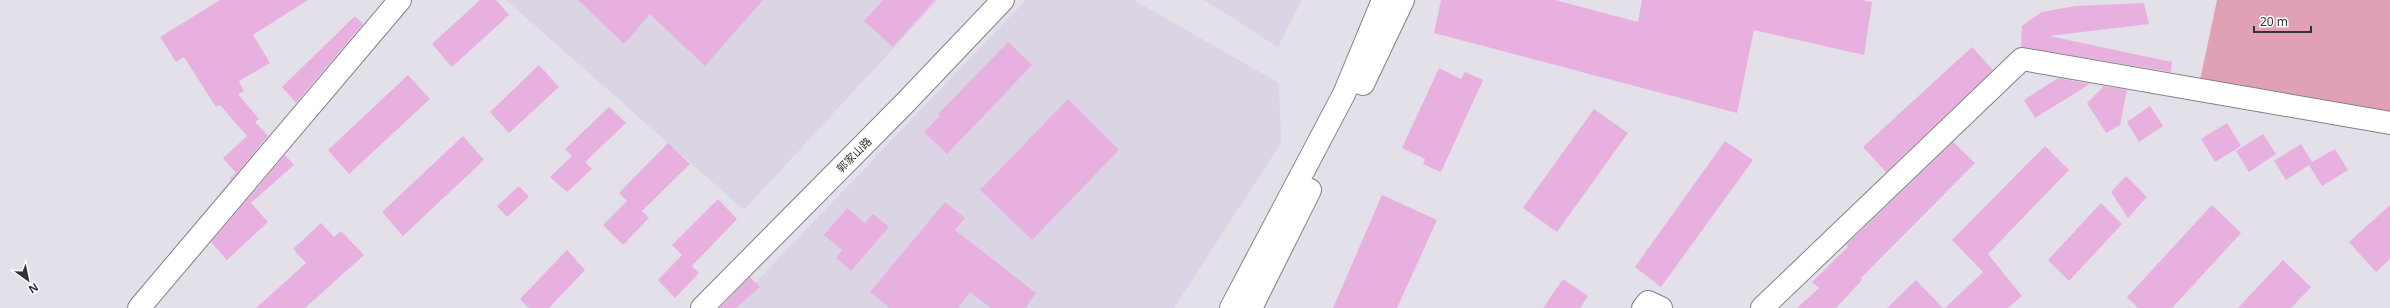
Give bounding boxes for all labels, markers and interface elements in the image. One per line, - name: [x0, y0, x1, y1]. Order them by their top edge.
- scale bar: [2254, 8, 2311, 34]
- text: 20 m: [2260, 13, 2288, 30]
- street label: 郭家山路: [833, 134, 875, 176]
- north arrow: [8, 260, 48, 300]
- text: N: [26, 280, 42, 298]

